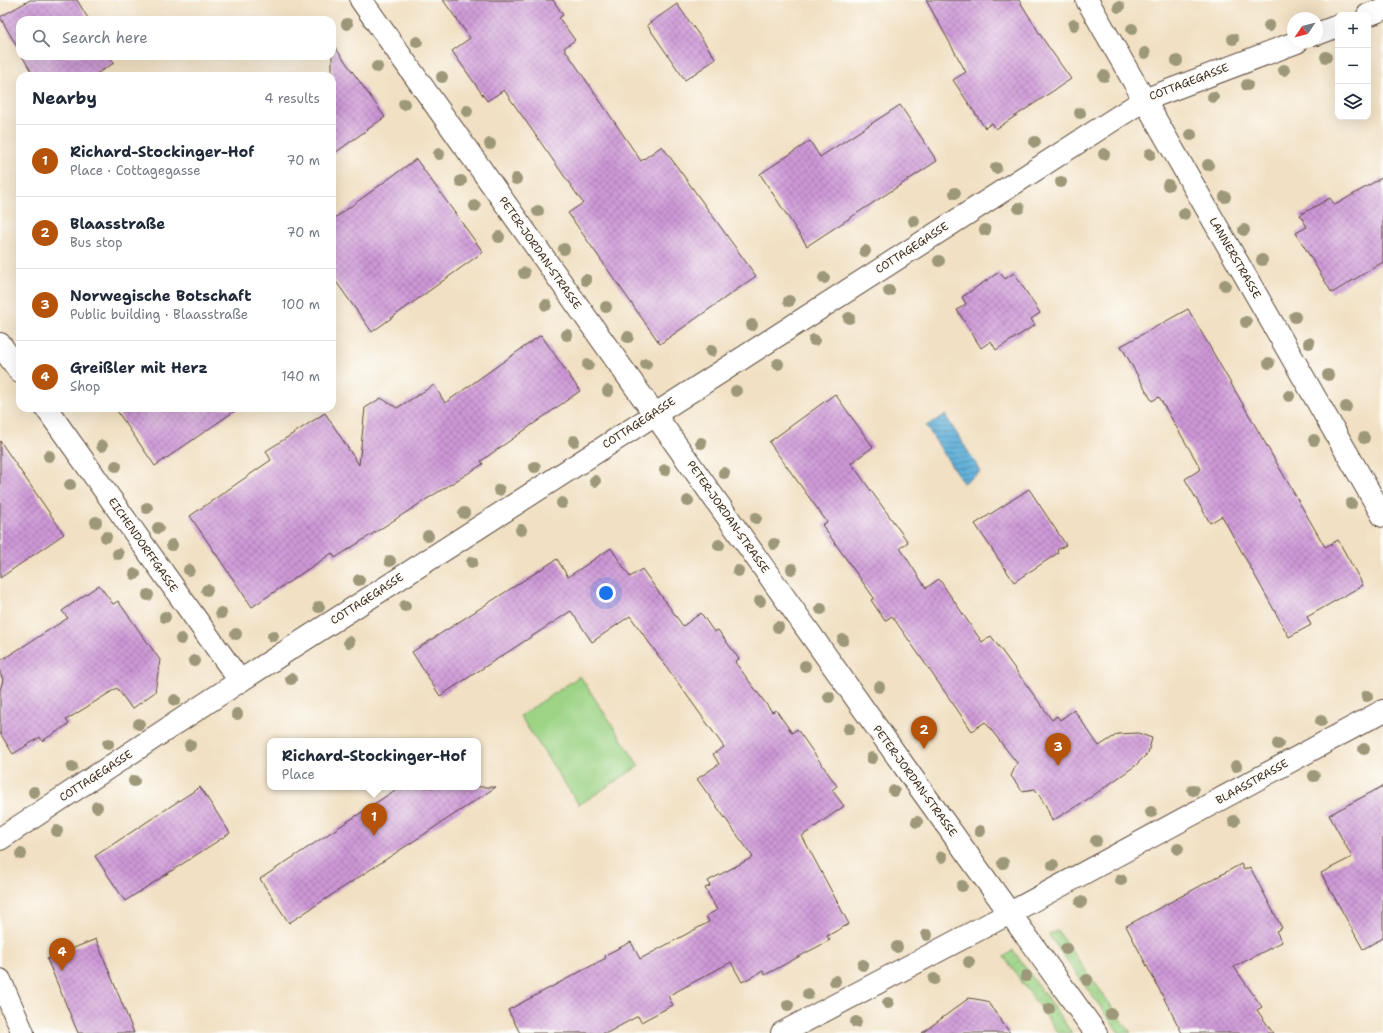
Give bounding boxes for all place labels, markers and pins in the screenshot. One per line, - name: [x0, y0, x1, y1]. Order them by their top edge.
- pin: 2: [911, 716, 937, 749]
- pin: 3: [1045, 733, 1071, 766]
- pin: 1: [361, 803, 387, 836]
- pin: 4: [49, 938, 75, 971]

